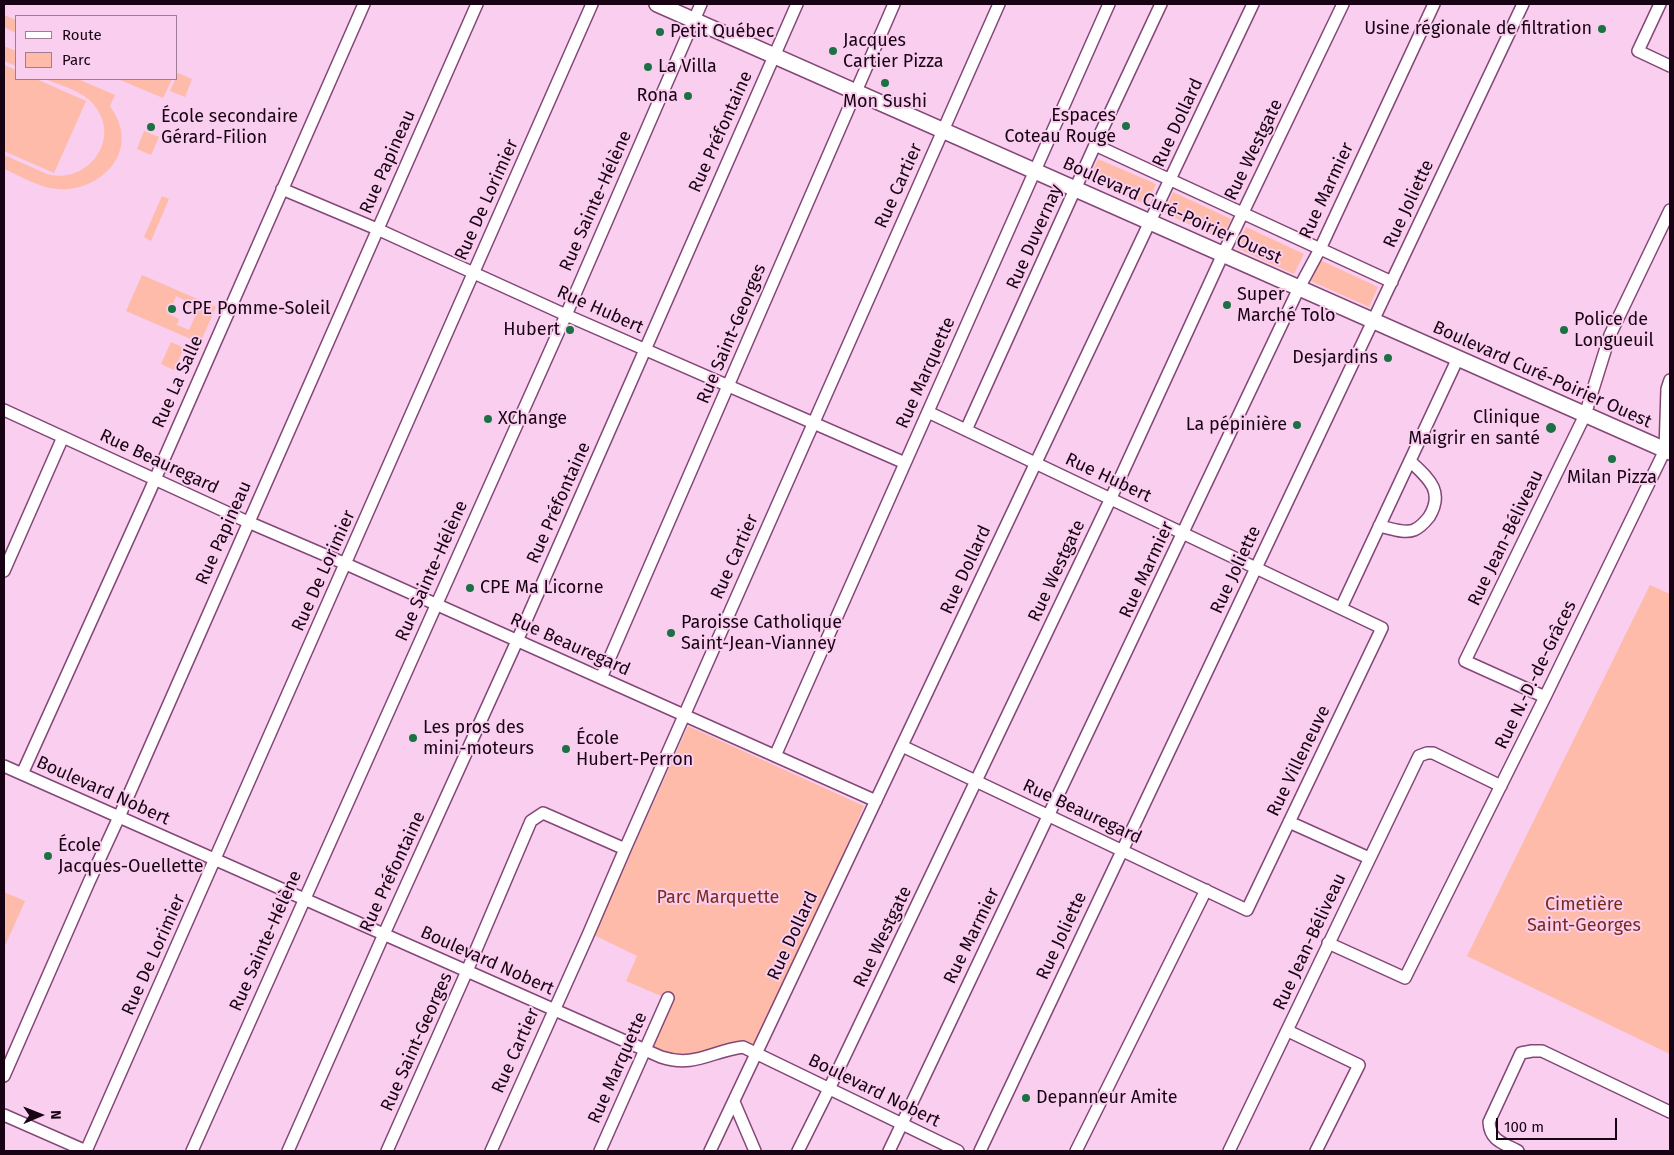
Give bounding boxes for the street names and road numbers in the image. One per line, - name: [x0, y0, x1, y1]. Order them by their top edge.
- street label: Rue Préfontaine: [685, 68, 757, 196]
- street label: Rue Dollard: [1148, 75, 1208, 171]
- street label: Rue Westgate: [1220, 96, 1288, 204]
- street label: Rue Papineau: [355, 107, 421, 217]
- street label: Rue Sainte-Hélène: [555, 127, 637, 275]
- street label: Rue De Lorimier: [451, 136, 523, 264]
- street label: Rue Marmier: [1295, 139, 1359, 243]
- street label: Rue Cartier: [871, 140, 927, 232]
- street label: Boulevard Curé-Poirier Ouest: [1059, 153, 1285, 269]
- street label: Rue Joliette: [1379, 157, 1439, 251]
- street label: Rue Duvernay: [1002, 181, 1068, 293]
- street label: Rue Saint-Georges: [693, 261, 771, 407]
- street label: Rue Hubert: [553, 281, 647, 339]
- street label: Rue Marquette: [892, 314, 960, 432]
- street label: Boulevard Curé-Poirier Ouest: [1429, 317, 1655, 433]
- street label: Rue La Salle: [148, 332, 208, 432]
- street label: Rue Beauregard: [96, 425, 222, 499]
- street label: Rue Préfontaine: [523, 439, 595, 567]
- street label: Rue Hubert: [1061, 449, 1155, 507]
- street label: Rue Jean-Béliveau: [1464, 467, 1548, 609]
- street label: Rue Papineau: [191, 478, 257, 588]
- street label: Rue Sainte-Hélène: [391, 497, 473, 645]
- street label: Rue De Lorimier: [288, 507, 360, 635]
- street label: Rue Cartier: [707, 511, 763, 603]
- street label: Rue Westgate: [1024, 517, 1090, 625]
- street label: Rue Marmier: [1115, 518, 1179, 622]
- street label: Rue Dollard: [936, 522, 996, 618]
- street label: Rue Joliette: [1206, 523, 1266, 617]
- street label: Rue N.-D.-de-Grâces: [1491, 597, 1581, 753]
- street label: Rue Beauregard: [507, 609, 633, 681]
- street label: Rue Villeneuve: [1263, 702, 1335, 820]
- street label: Boulevard Nobert: [33, 752, 173, 830]
- street label: Rue Beauregard: [1019, 775, 1145, 849]
- street label: Rue Préfontaine: [356, 808, 430, 936]
- street label: Rue Sainte-Hélène: [225, 867, 307, 1015]
- street label: Rue Jean-Béliveau: [1269, 870, 1351, 1014]
- street label: Rue Westgate: [849, 883, 917, 991]
- street label: Rue Marmier: [940, 885, 1004, 987]
- street label: Rue Dollard: [763, 888, 823, 984]
- street label: Rue Joliette: [1032, 889, 1092, 983]
- street label: Rue De Lorimier: [118, 891, 190, 1019]
- street label: Boulevard Nobert: [417, 922, 557, 1000]
- street label: Rue Saint-Georges: [377, 969, 457, 1115]
- street label: Rue Cartier: [488, 1005, 544, 1097]
- street label: Rue Marquette: [584, 1009, 652, 1127]
- street label: Boulevard Nobert: [805, 1050, 943, 1132]

